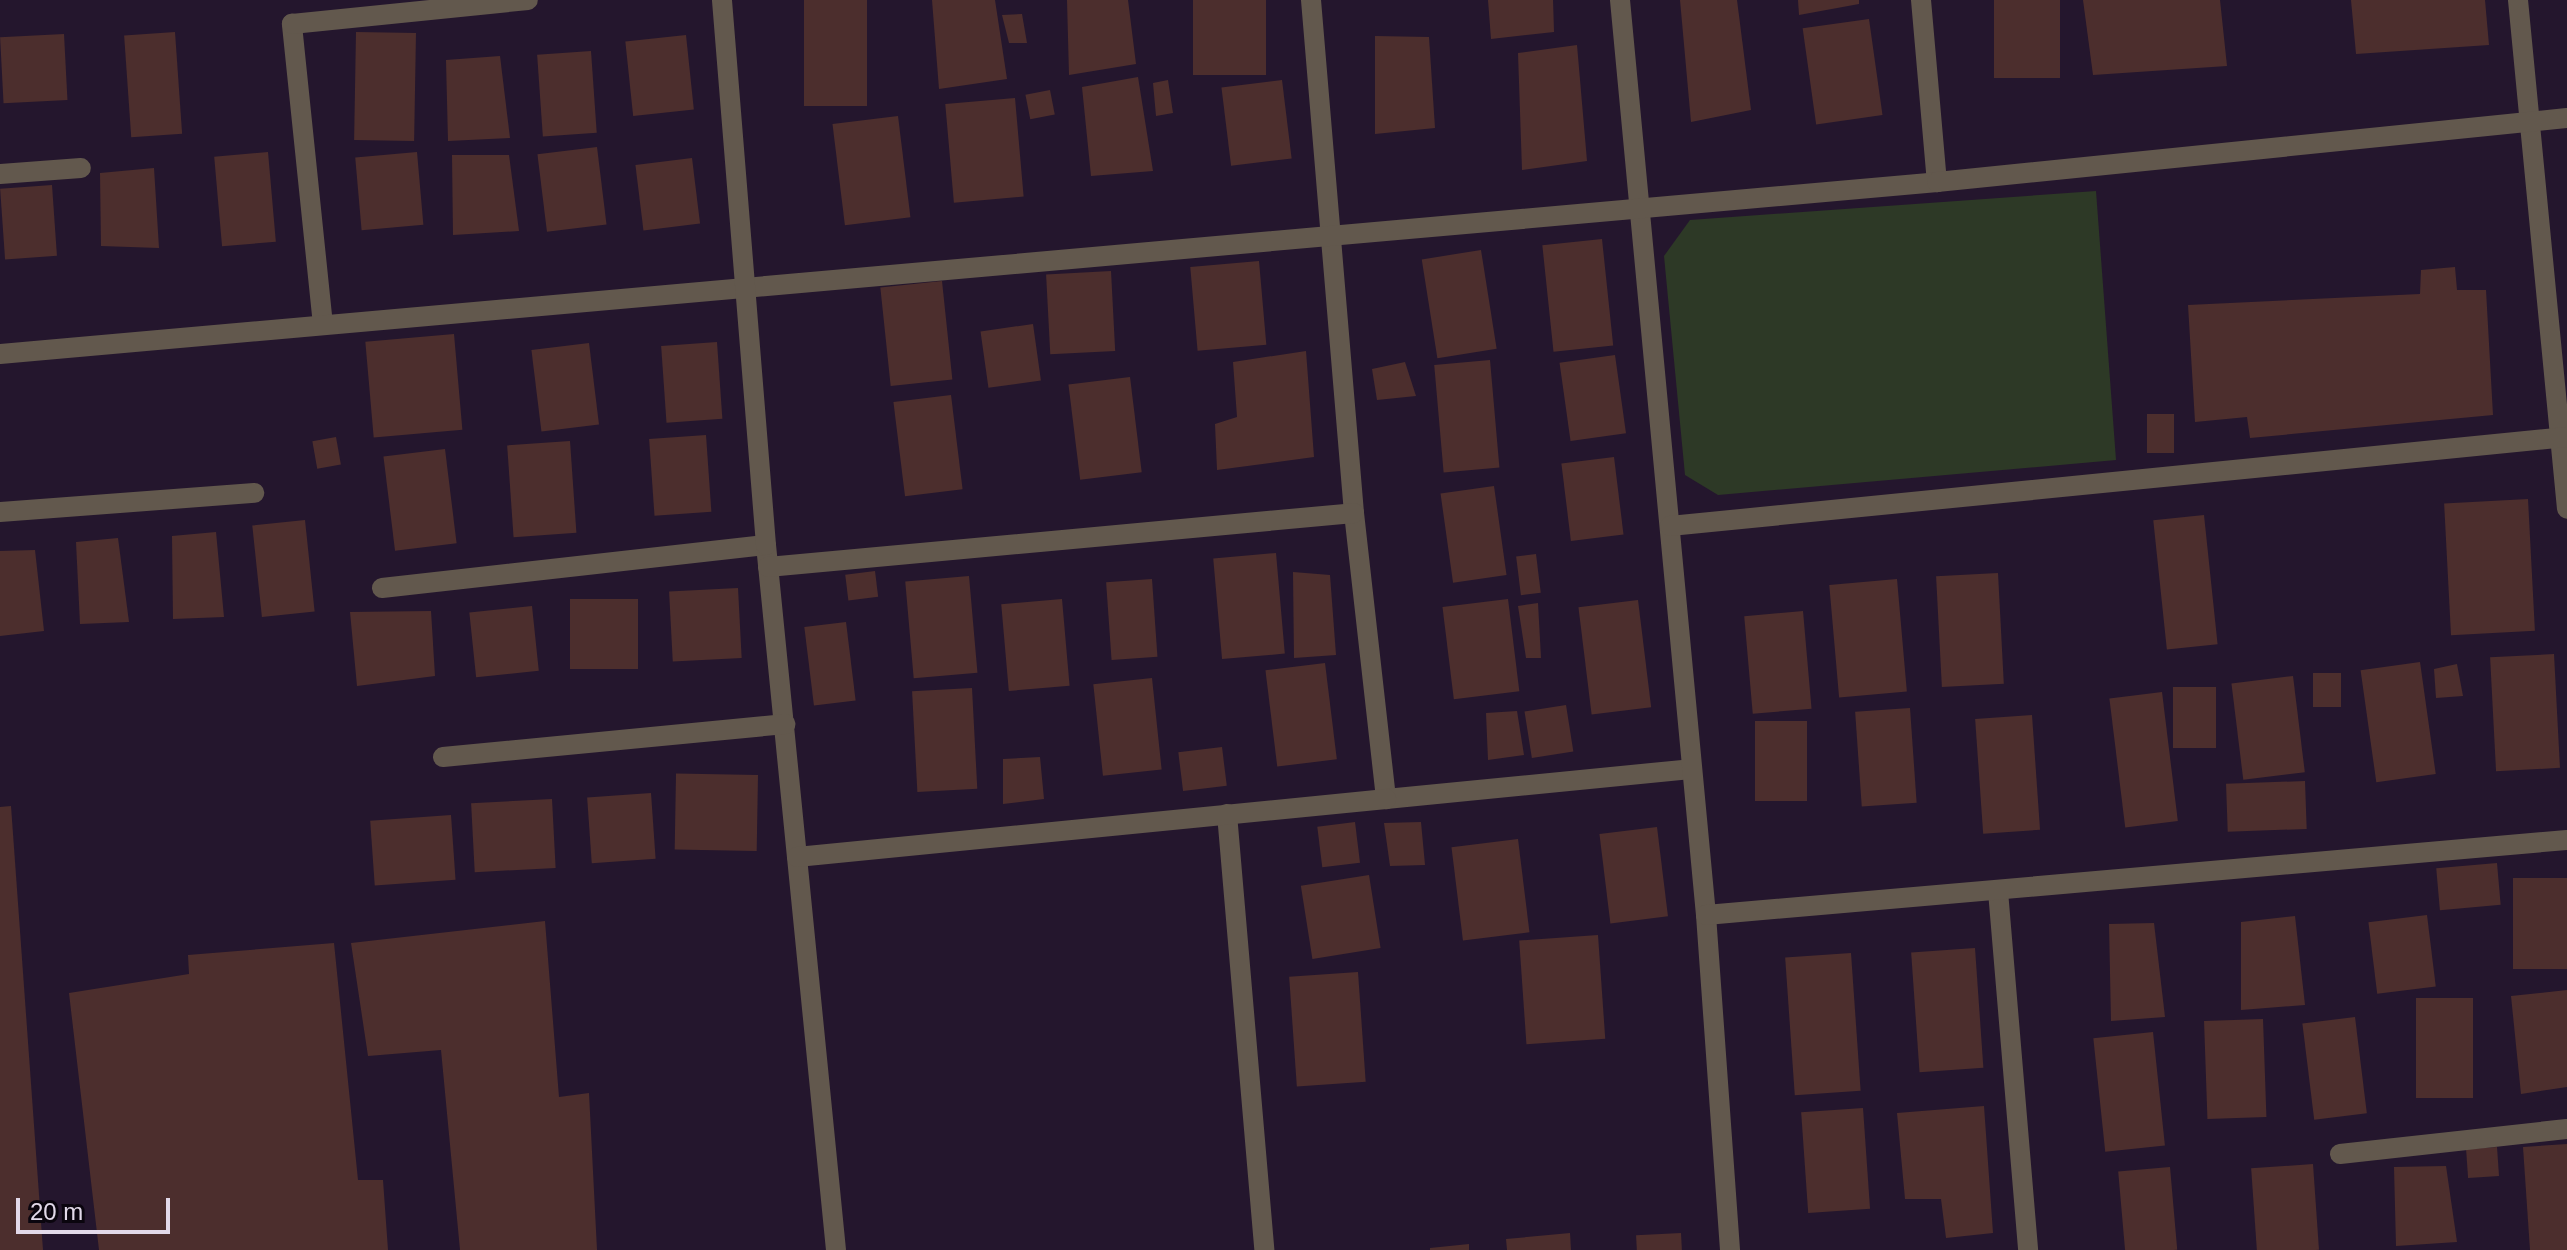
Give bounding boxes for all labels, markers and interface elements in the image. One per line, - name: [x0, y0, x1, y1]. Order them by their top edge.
- scale bar: [20, 1182, 174, 1232]
- text: 20 m: [30, 1198, 83, 1225]

